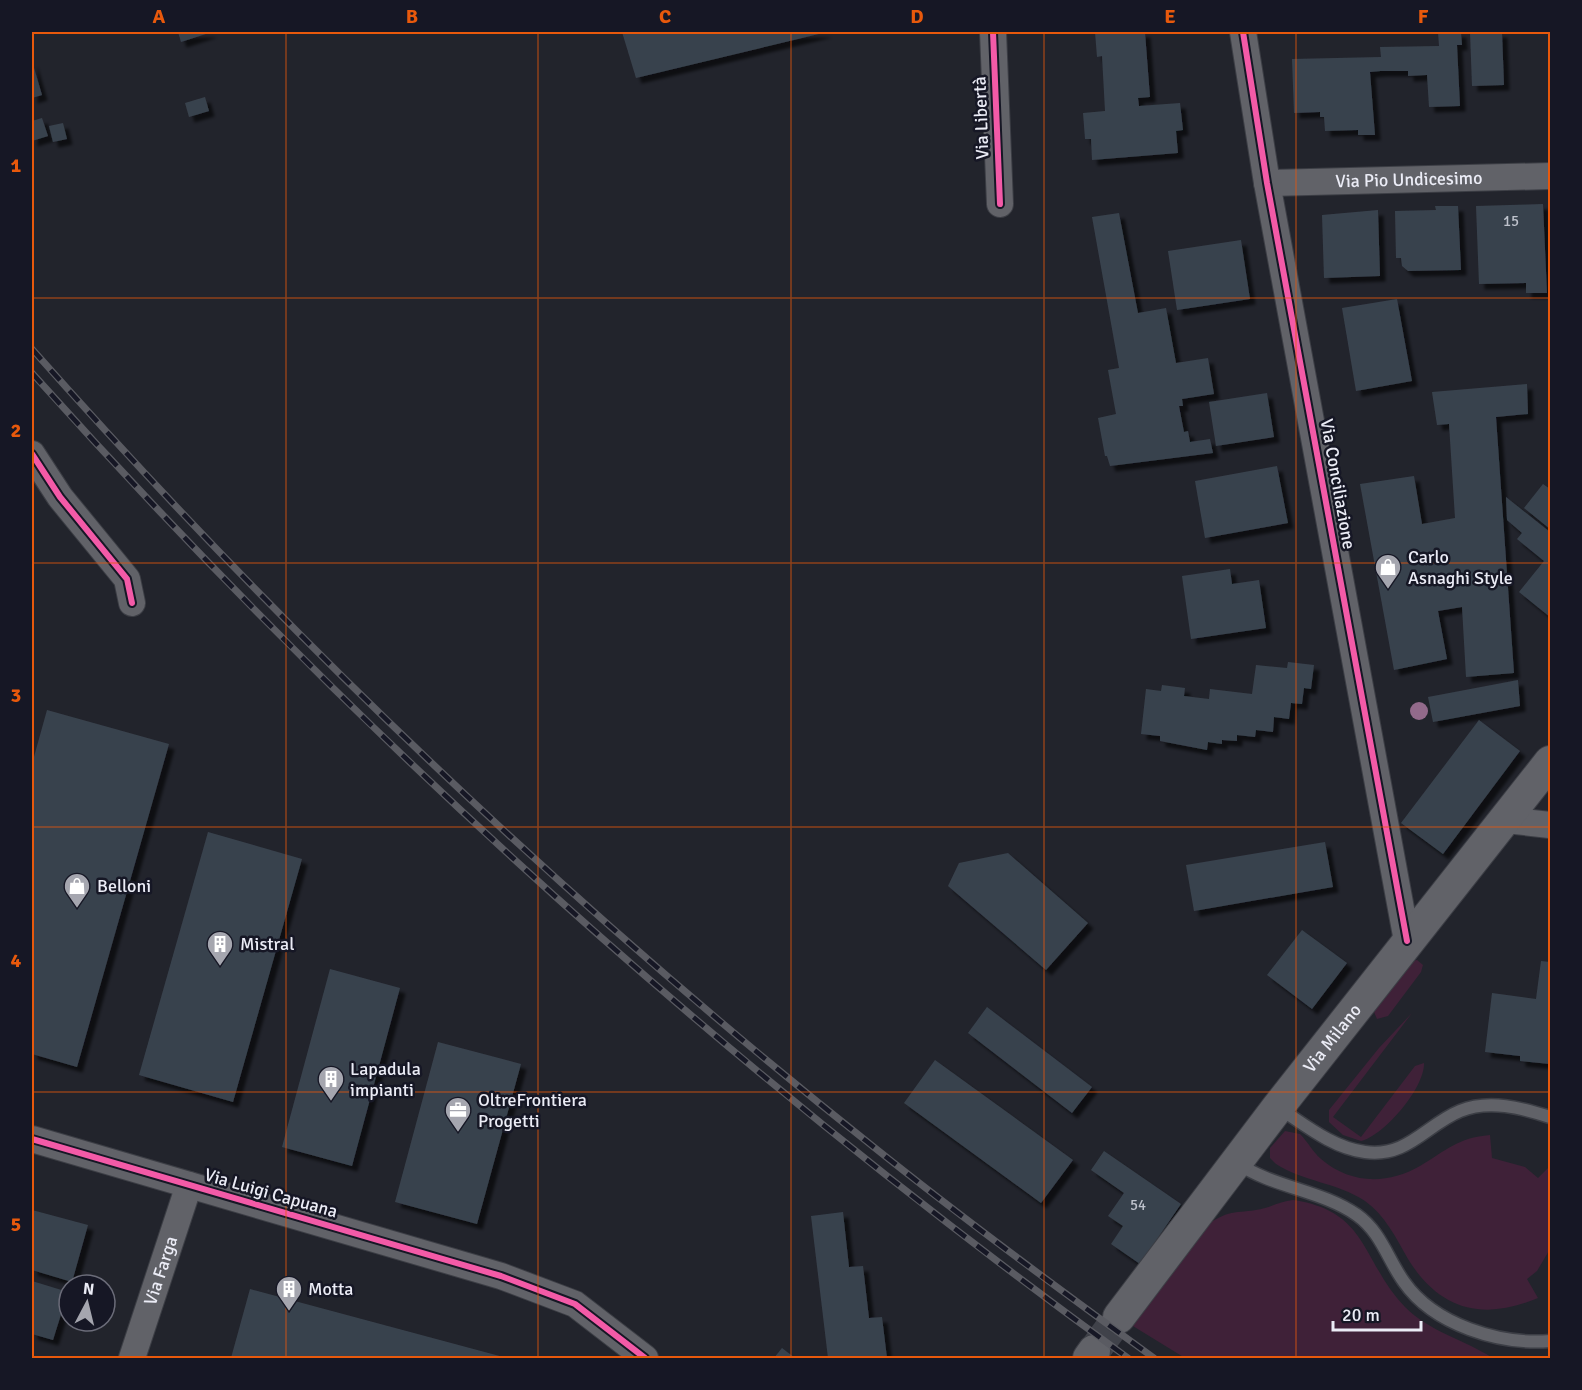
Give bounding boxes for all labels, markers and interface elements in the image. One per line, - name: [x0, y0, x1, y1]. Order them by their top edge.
- text: A: [153, 4, 166, 29]
- text: B: [406, 4, 418, 29]
- text: C: [659, 4, 671, 29]
- text: D: [910, 4, 924, 29]
- text: E: [1164, 4, 1176, 29]
- text: F: [1418, 4, 1429, 29]
- street label: Via Libertà: [969, 76, 993, 160]
- text: 1: [11, 153, 22, 178]
- street label: Via Pio Undicesimo: [1335, 167, 1483, 192]
- house number: 15: [1503, 212, 1519, 230]
- street label: Via Conciliazione: [1316, 417, 1360, 551]
- text: 2: [11, 418, 21, 443]
- place label: Carlo Asnaghi Style: [1408, 546, 1513, 589]
- shop icon: Carlo Asnaghi Style: [1373, 552, 1403, 590]
- text: 3: [11, 683, 21, 708]
- shop icon: Belloni: [62, 871, 92, 909]
- place label: Belloni: [97, 875, 151, 897]
- building icon: Mistral: [205, 929, 235, 967]
- place label: Mistral: [240, 933, 295, 955]
- text: 4: [11, 948, 22, 973]
- street label: Via Milano: [1298, 999, 1366, 1077]
- place label: Lapadula impianti: [350, 1058, 421, 1101]
- building icon: Lapadula impianti: [316, 1064, 346, 1102]
- place label: OltreFrontiera Progetti: [478, 1089, 587, 1132]
- office icon: OltreFrontiera Progetti: [443, 1095, 473, 1133]
- street label: Via Luigi Capuana: [202, 1163, 340, 1223]
- house number: 54: [1130, 1196, 1146, 1214]
- text: 5: [11, 1212, 21, 1237]
- street label: Via Farga: [139, 1233, 182, 1308]
- north arrow: [57, 1273, 117, 1333]
- building icon: Motta: [274, 1274, 304, 1312]
- place label: Motta: [308, 1278, 353, 1300]
- text: N: [82, 1279, 95, 1300]
- scale bar: [1333, 1294, 1422, 1332]
- text: 20 m: [1342, 1304, 1380, 1326]

